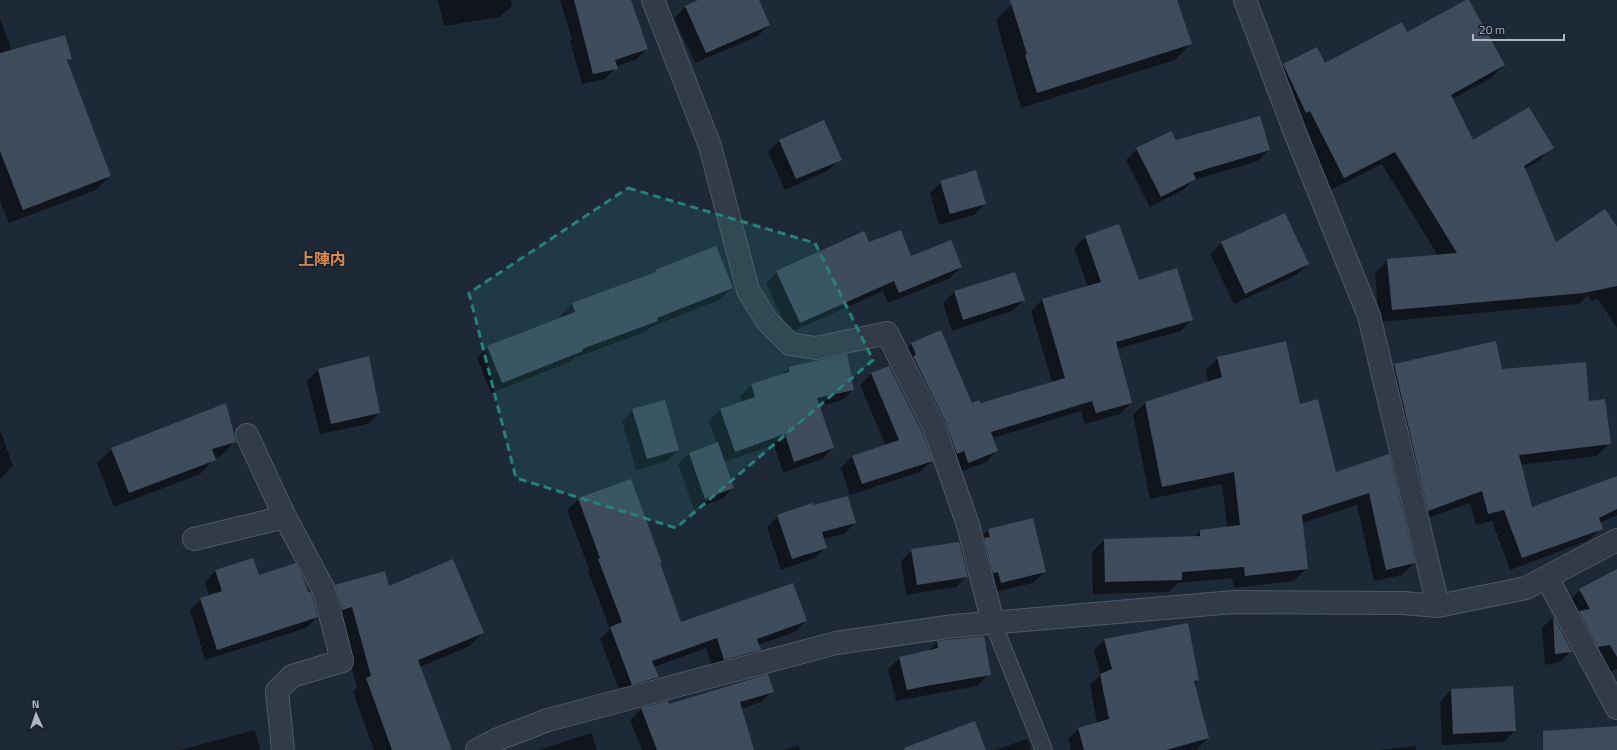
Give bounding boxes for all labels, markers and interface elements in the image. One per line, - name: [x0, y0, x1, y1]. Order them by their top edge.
- scale bar: [1473, 16, 1564, 42]
- text: 20 m: [1479, 20, 1505, 39]
- district label: 上陣内: [298, 247, 346, 271]
- north arrow: [16, 694, 56, 734]
- text: N: [31, 696, 40, 712]

